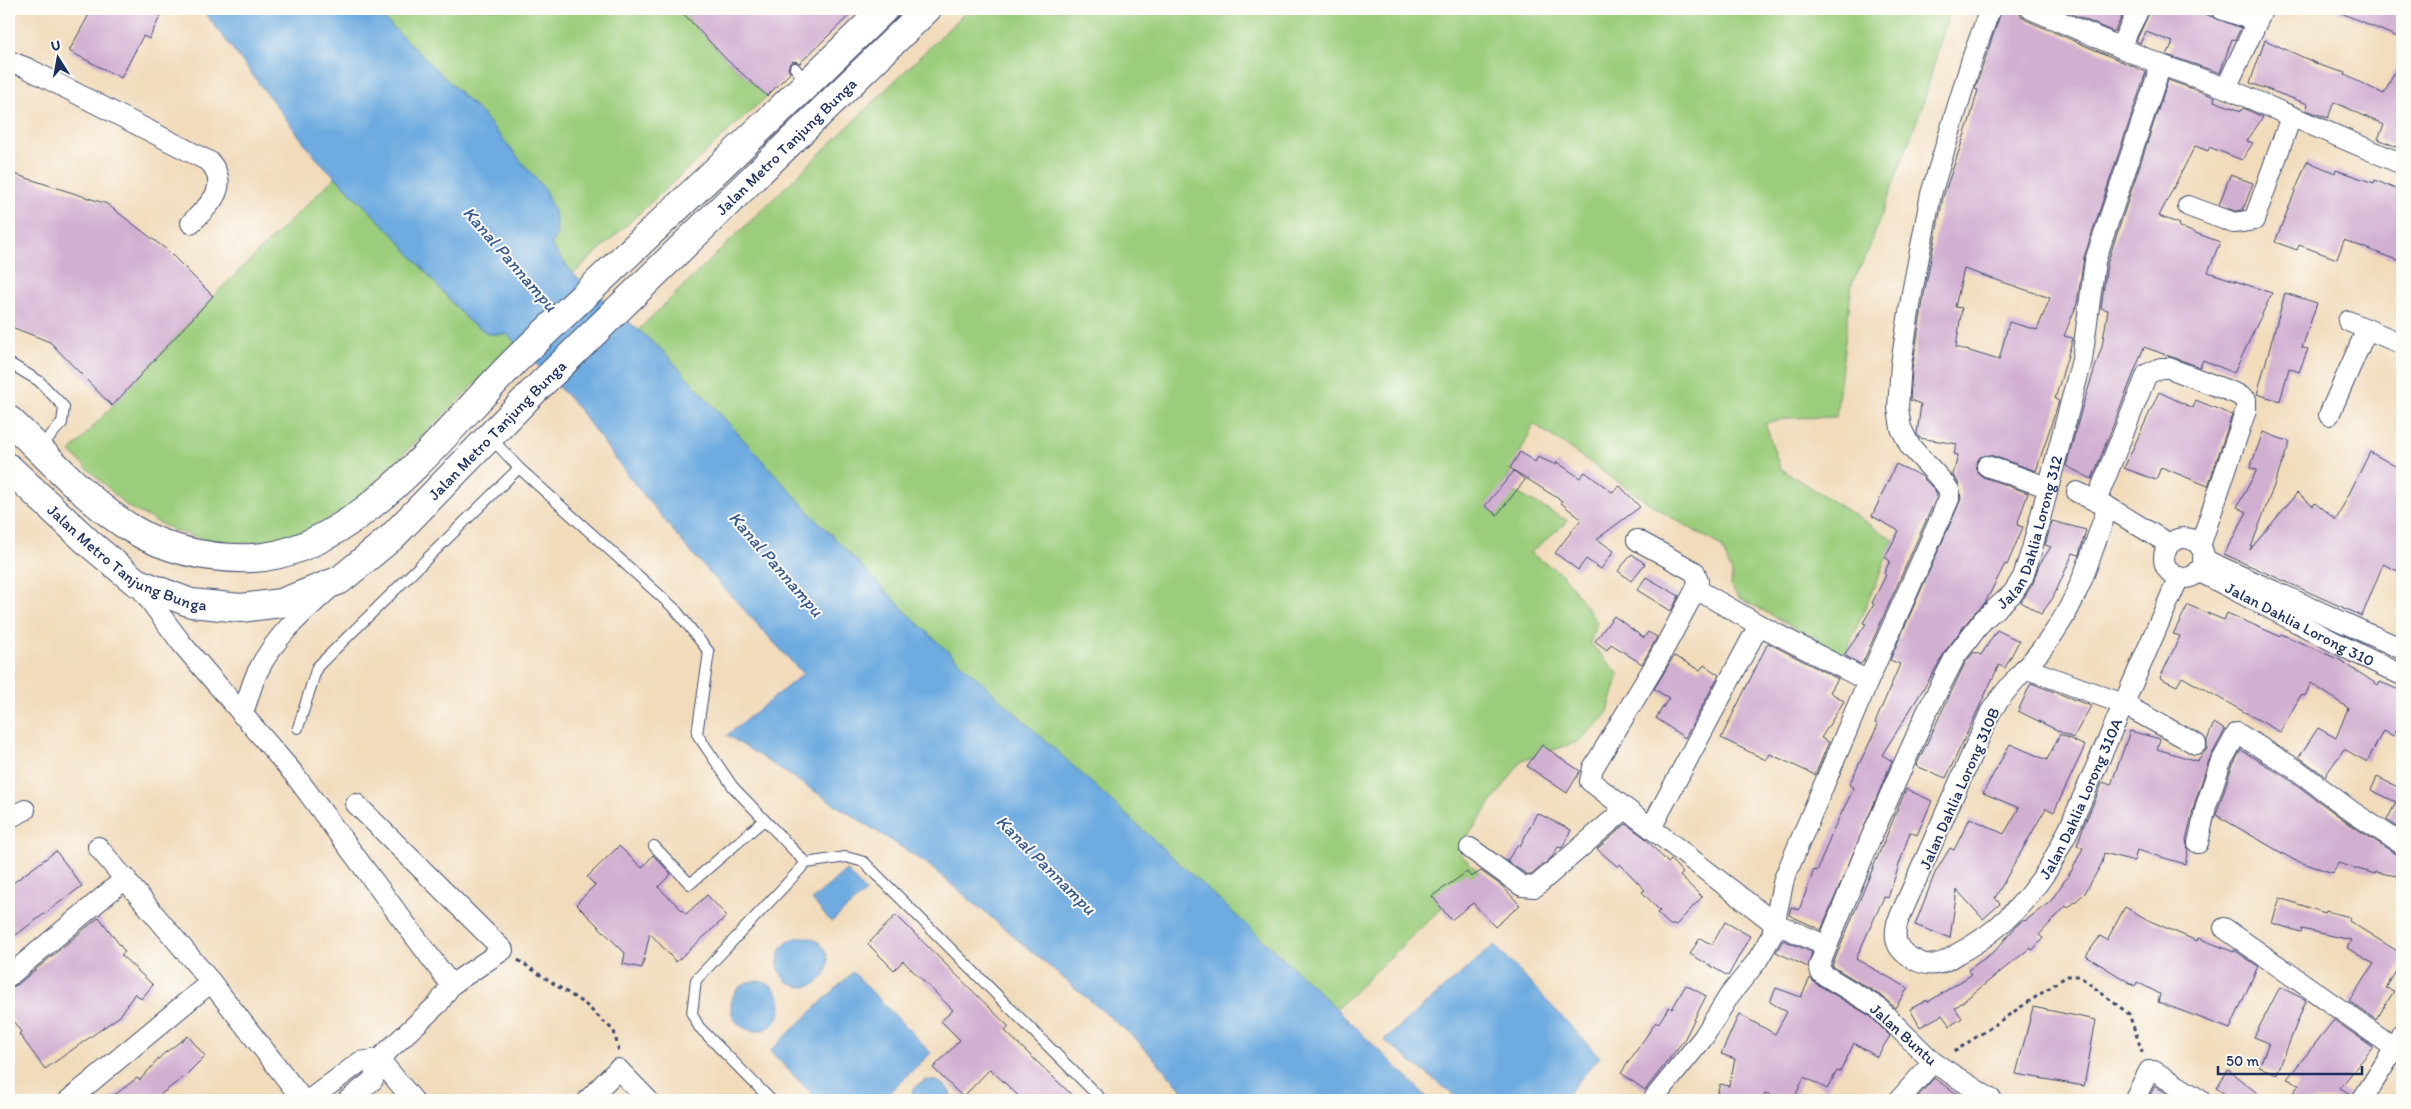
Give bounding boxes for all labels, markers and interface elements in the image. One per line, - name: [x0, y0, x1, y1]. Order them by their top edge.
- north arrow: [32, 32, 82, 82]
- text: U: [49, 36, 62, 55]
- street label: Jalan Metro Tanjung Bunga: [712, 74, 861, 219]
- water label: Kanal Pannampu: [458, 202, 562, 316]
- street label: Jalan Metro Tanjung Bunga: [424, 356, 570, 504]
- street label: Jalan Dahlia Lorong 312: [1993, 453, 2066, 613]
- street label: Jalan Metro Tanjung Bunga: [44, 500, 208, 615]
- water label: Kanal Pannampu: [724, 507, 828, 621]
- street label: Jalan Dahlia Lorong 310: [2222, 578, 2377, 670]
- street label: Jalan Dahlia Lorong 310B: [1915, 704, 2004, 872]
- street label: Jalan Dahlia Lorong 310A: [2035, 715, 2126, 883]
- water label: Kanal Pannampu: [991, 810, 1101, 920]
- street label: Jalan Buntu: [1866, 999, 1941, 1069]
- scale bar: [2218, 1044, 2362, 1076]
- text: 50 m: [2226, 1052, 2259, 1070]

